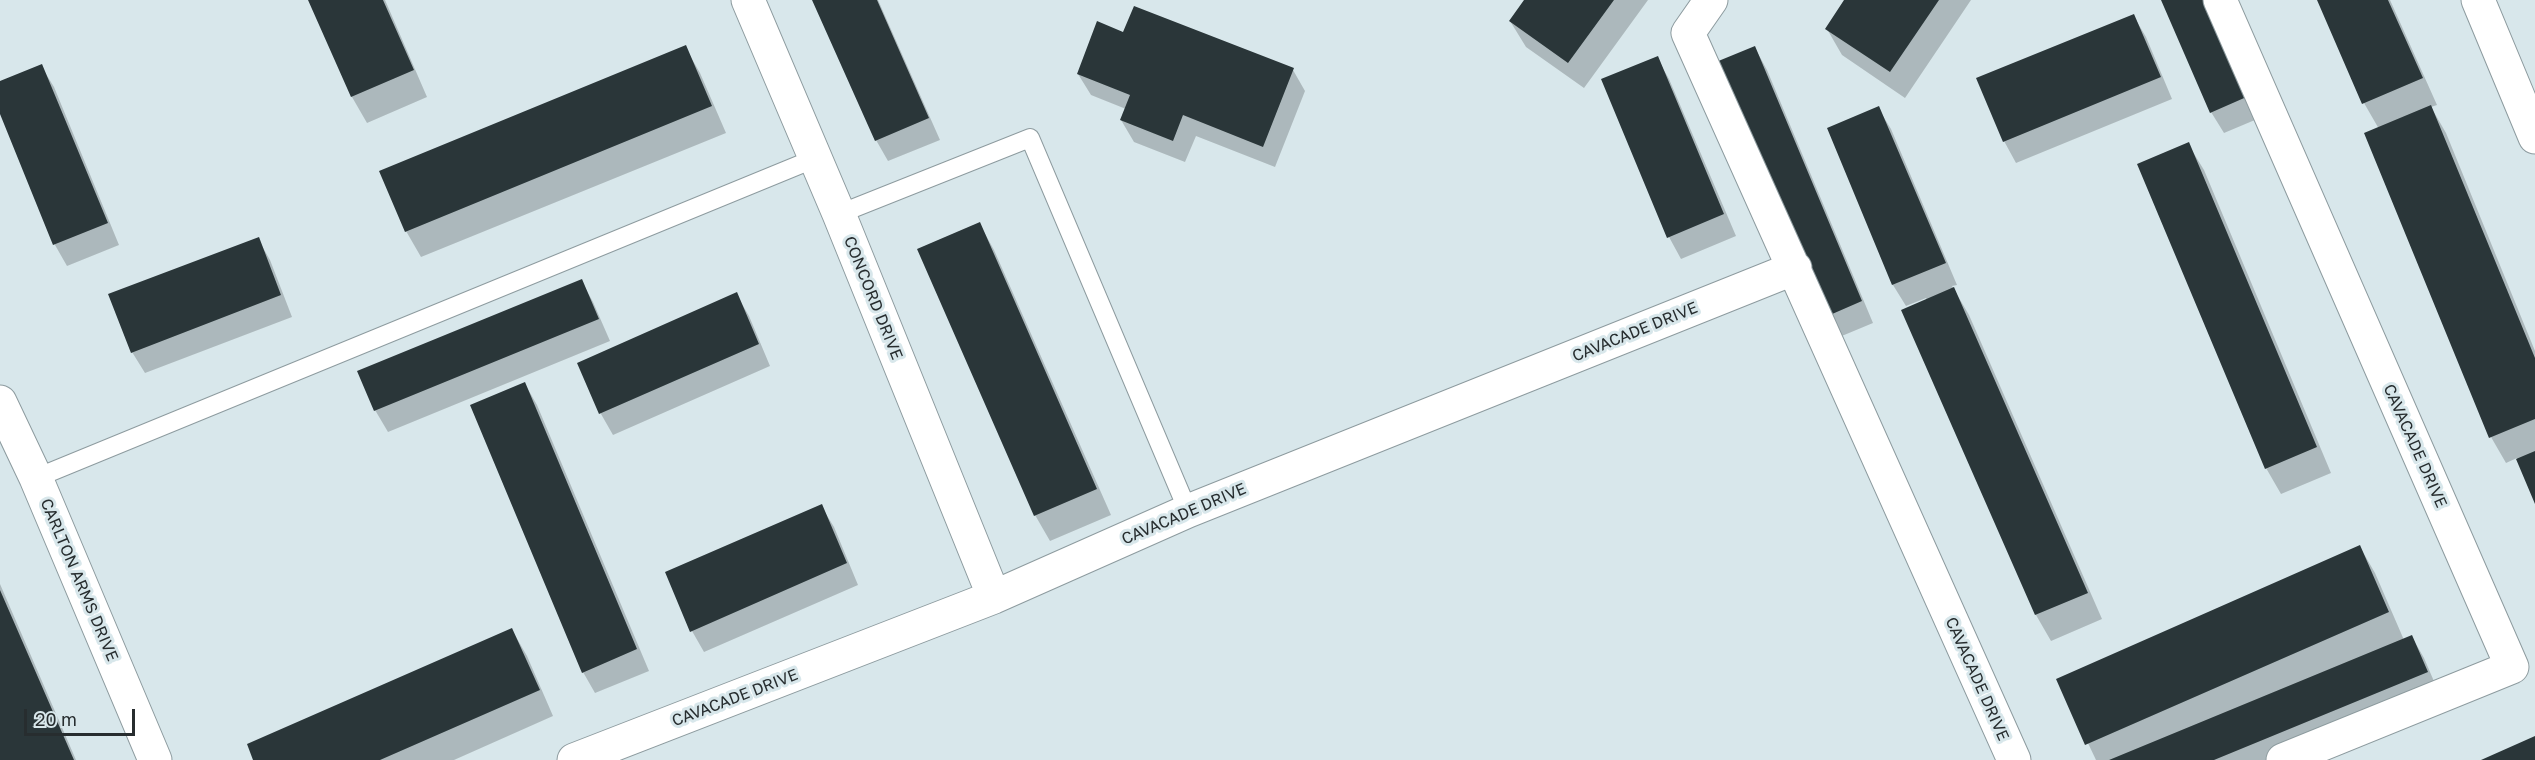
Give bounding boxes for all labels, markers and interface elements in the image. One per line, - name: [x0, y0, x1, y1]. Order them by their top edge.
- street label: CONCORD DRIVE: [840, 234, 906, 362]
- street label: CAVACADE DRIVE: [1570, 298, 1700, 366]
- street label: CAVACADE DRIVE: [2379, 381, 2451, 511]
- street label: CAVACADE DRIVE: [1119, 479, 1249, 549]
- street label: CARLTON ARMS DRIVE: [36, 496, 122, 664]
- street label: CAVACADE DRIVE: [1941, 614, 2013, 744]
- street label: CAVACADE DRIVE: [669, 665, 801, 731]
- scale bar: [27, 697, 138, 735]
- text: 20 m: [35, 708, 77, 730]

